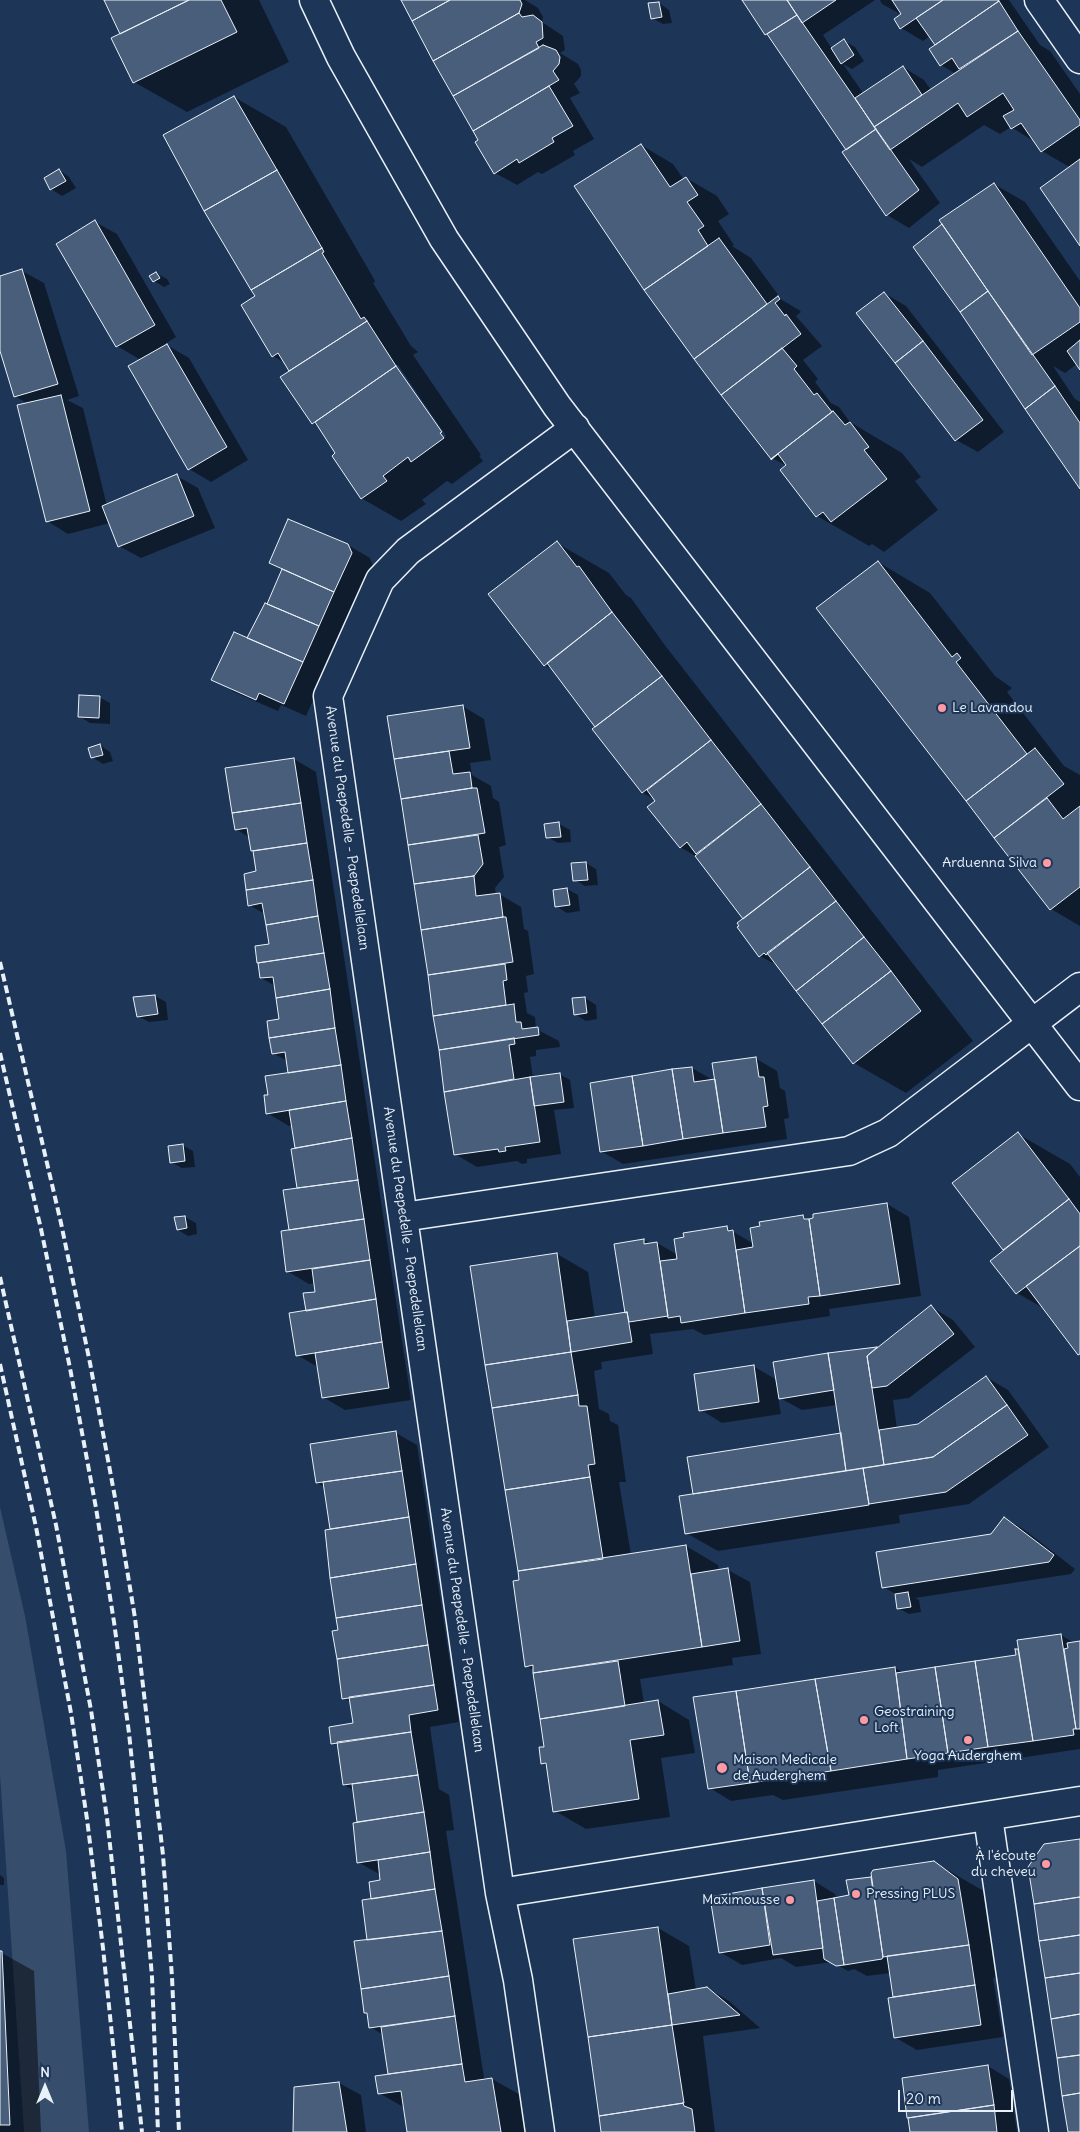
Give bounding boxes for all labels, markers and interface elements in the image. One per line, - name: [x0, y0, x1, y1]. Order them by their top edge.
- place label: Le Lavandou: [952, 700, 1033, 716]
- marker: Le Lavandou: [936, 702, 948, 714]
- street label: Avenue du Paepedelle - Paepedellelaan: [321, 705, 373, 951]
- place label: Arduenna Silva: [942, 855, 1037, 871]
- marker: Arduenna Silva: [1041, 857, 1053, 869]
- street label: Avenue du Paepedelle - Paepedellelaan: [379, 1106, 431, 1352]
- street label: Avenue du Paepedelle - Paepedellelaan: [436, 1507, 488, 1753]
- place label: Geostraining Loft: [874, 1704, 954, 1736]
- marker: Geostraining Loft: [858, 1714, 870, 1726]
- marker: Yoga Auderghem: [962, 1734, 974, 1746]
- place label: Yoga Auderghem: [914, 1748, 1022, 1764]
- place label: Maison Medicale de Auderghem: [733, 1752, 837, 1784]
- marker: Maison Medicale de Auderghem: [715, 1761, 729, 1775]
- place label: À l'écoute du cheveu: [971, 1848, 1036, 1880]
- marker: À l'écoute du cheveu: [1040, 1858, 1052, 1870]
- place label: Pressing PLUS: [866, 1886, 955, 1902]
- marker: Pressing PLUS: [850, 1888, 862, 1900]
- place label: Maximousse: [702, 1892, 780, 1908]
- marker: Maximousse: [784, 1894, 796, 1906]
- north arrow: [20, 2062, 70, 2112]
- text: N: [40, 2063, 50, 2081]
- scale bar: [900, 2080, 1015, 2112]
- text: 20 m: [906, 2089, 941, 2108]

